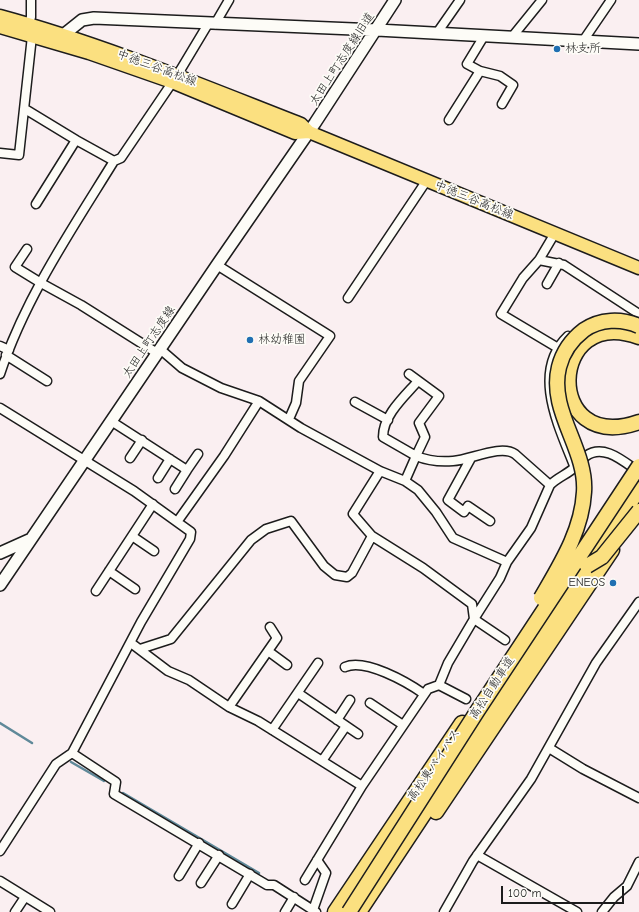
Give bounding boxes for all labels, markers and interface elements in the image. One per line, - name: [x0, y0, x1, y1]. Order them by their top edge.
- street label: 太田上町志度線旧道: [307, 10, 377, 108]
- place label: 林支所: [565, 42, 601, 56]
- marker: 林支所: [552, 44, 562, 54]
- street label: 中徳三谷高松線: [115, 47, 199, 89]
- street label: 中徳三谷高松線: [432, 178, 516, 222]
- street label: 太田上町志度線: [120, 303, 178, 381]
- place label: 林幼稚園: [258, 333, 306, 347]
- marker: 林幼稚園: [245, 335, 255, 345]
- place label: ENEOS: [568, 576, 605, 590]
- marker: ENEOS: [608, 578, 618, 588]
- street label: 高松自動車道: [466, 654, 518, 722]
- street label: 高松東バイパス: [405, 726, 463, 804]
- scale bar: [503, 878, 626, 904]
- text: 100 m: [508, 886, 541, 900]

